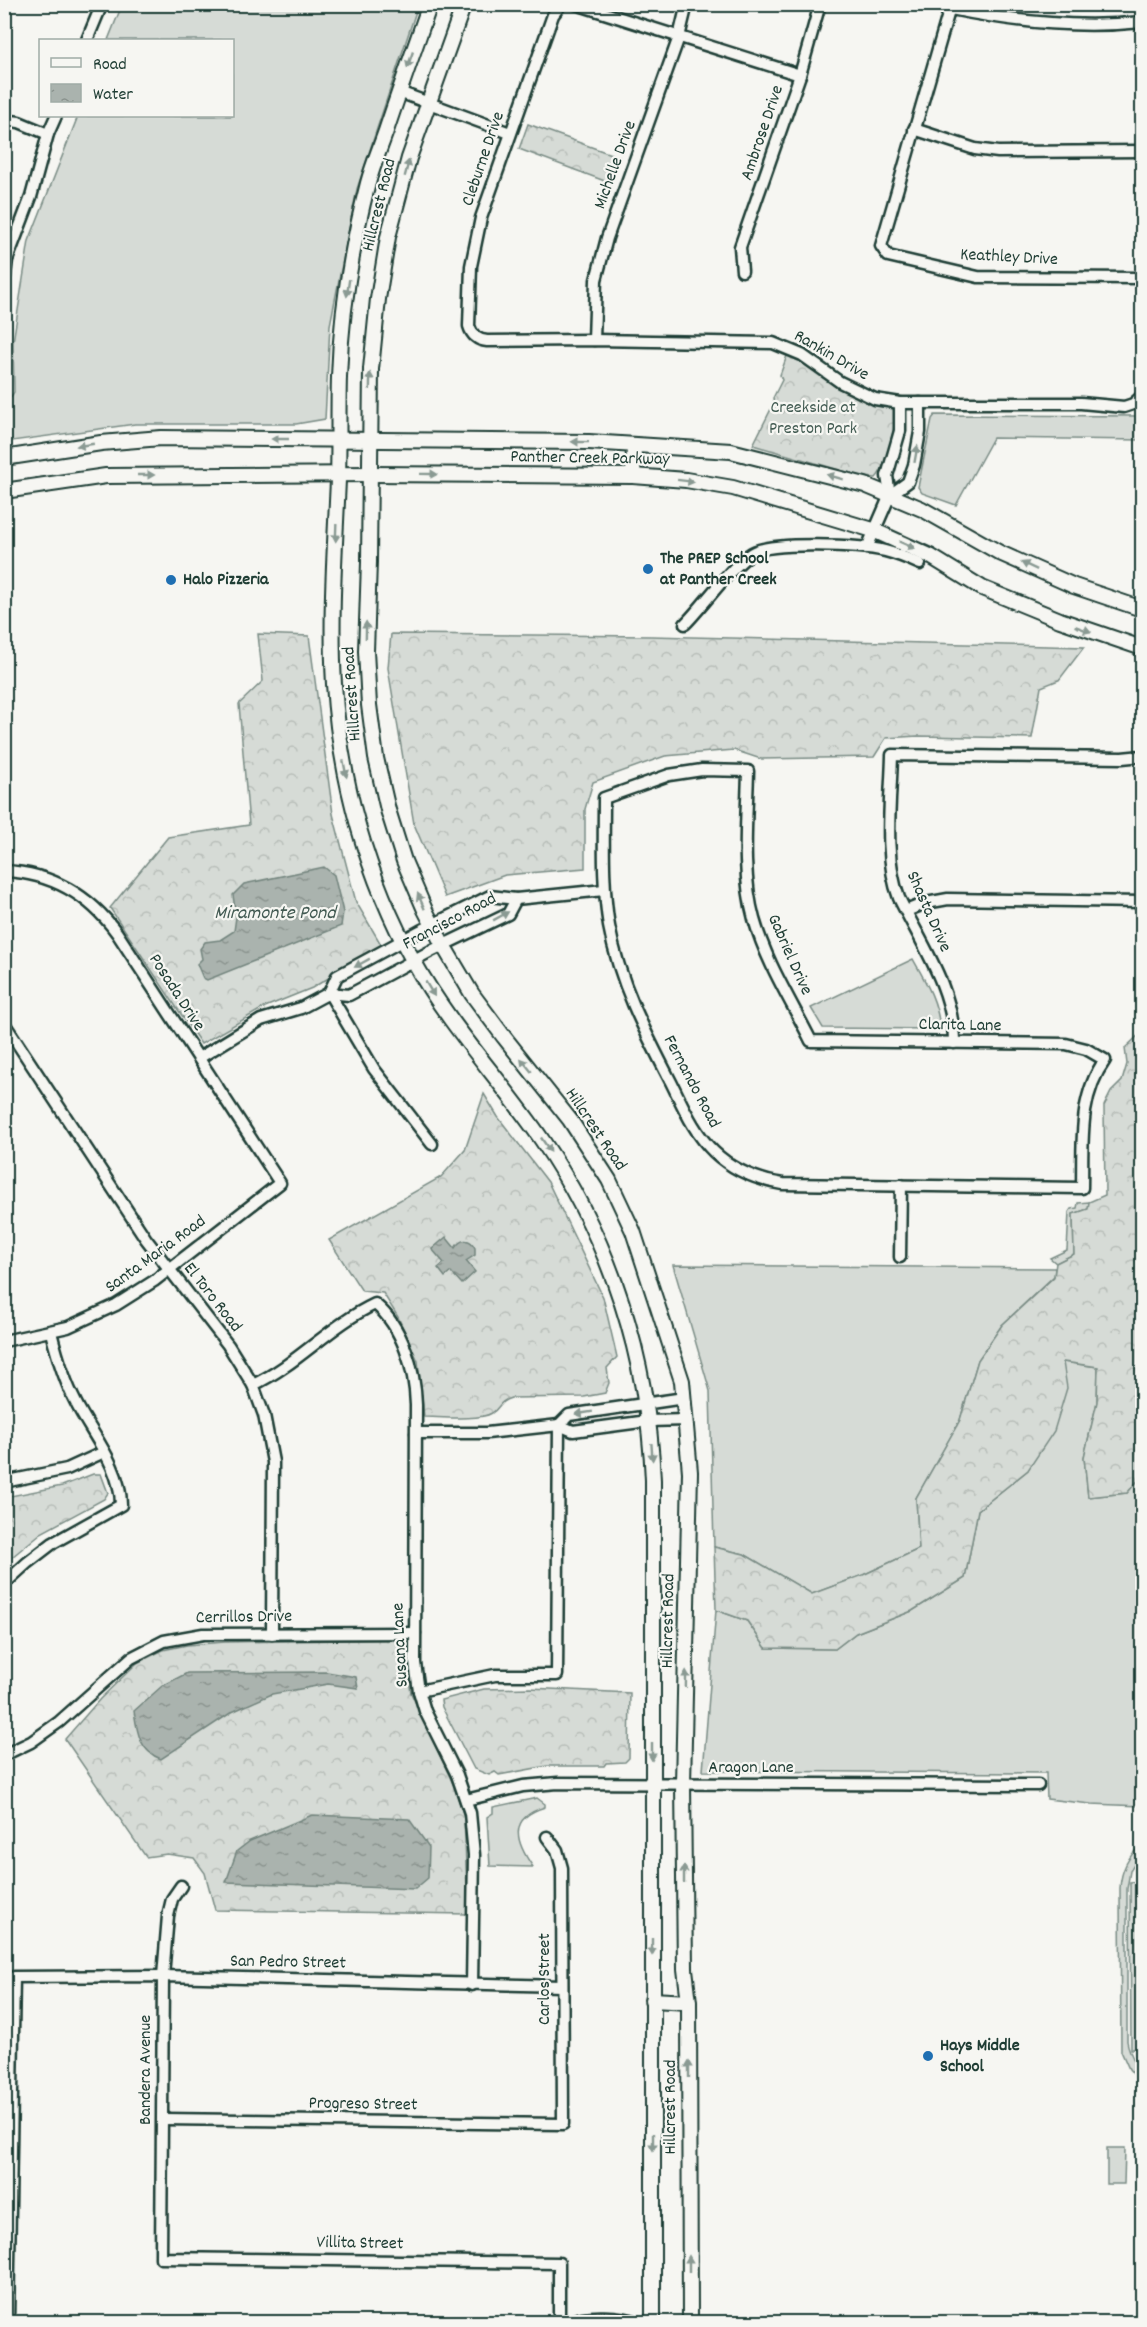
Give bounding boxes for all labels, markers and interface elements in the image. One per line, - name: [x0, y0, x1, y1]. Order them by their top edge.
- legend: [39, 39, 234, 117]
- one-way arrow: [405, 51, 415, 69]
- text: Road: [93, 53, 127, 78]
- street label: Ambrose Drive: [735, 82, 791, 184]
- text: Water: [93, 83, 133, 108]
- street label: Cleburne Drive: [456, 108, 512, 210]
- street label: Michelle Drive: [588, 117, 644, 213]
- street label: Hillcrest Road: [356, 156, 404, 254]
- one-way arrow: [402, 159, 412, 177]
- street label: Keathley Drive: [959, 243, 1059, 273]
- one-way arrow: [344, 278, 353, 297]
- street label: Rankin Drive: [789, 324, 873, 388]
- one-way arrow: [366, 371, 375, 390]
- park label: Creekside at Preston Park: [769, 396, 857, 442]
- one-way arrow: [270, 434, 289, 444]
- one-way arrow: [571, 437, 590, 447]
- one-way arrow: [76, 441, 95, 450]
- one-way arrow: [912, 444, 921, 463]
- street label: Panther Creek Parkway: [510, 445, 671, 473]
- one-way arrow: [136, 470, 155, 480]
- one-way arrow: [419, 470, 438, 479]
- one-way arrow: [825, 472, 843, 481]
- one-way arrow: [677, 476, 696, 485]
- one-way arrow: [331, 523, 341, 542]
- one-way arrow: [898, 541, 916, 551]
- place label: The PREP School at Panther Creek: [660, 547, 777, 593]
- one-way arrow: [1020, 560, 1038, 570]
- marker: The PREP School at Panther Creek: [641, 562, 655, 576]
- place label: Halo Pizzeria: [183, 568, 269, 593]
- marker: Halo Pizzeria: [164, 573, 178, 587]
- one-way arrow: [362, 621, 371, 640]
- one-way arrow: [1074, 624, 1092, 634]
- street label: Hillcrest Road: [337, 646, 369, 742]
- one-way arrow: [341, 760, 350, 779]
- street label: Shasta Drive: [899, 868, 957, 956]
- street label: Francisco Road: [399, 887, 501, 957]
- one-way arrow: [416, 892, 426, 910]
- water label: Miramonte Pond: [214, 900, 338, 928]
- street label: Gabriel Drive: [760, 910, 818, 1000]
- one-way arrow: [493, 911, 510, 921]
- street label: Posada Drive: [142, 949, 210, 1037]
- one-way arrow: [353, 958, 370, 968]
- one-way arrow: [424, 981, 435, 997]
- street label: Clarita Lane: [918, 1013, 1002, 1039]
- street label: Fernando Road: [656, 1031, 726, 1133]
- one-way arrow: [520, 1058, 533, 1073]
- street label: Hillcrest Road: [558, 1084, 632, 1176]
- one-way arrow: [540, 1137, 551, 1154]
- street label: Santa Maria Road: [100, 1210, 212, 1300]
- street label: El Toro Road: [177, 1258, 247, 1338]
- one-way arrow: [575, 1408, 594, 1417]
- one-way arrow: [647, 1443, 656, 1462]
- street label: Hillcrest Road: [656, 1573, 682, 1669]
- street label: Susana Lane: [386, 1602, 416, 1688]
- street label: Cerrillos Drive: [196, 1605, 292, 1631]
- one-way arrow: [681, 1670, 691, 1689]
- one-way arrow: [647, 1743, 657, 1762]
- street label: Aragon Lane: [708, 1756, 794, 1781]
- one-way arrow: [679, 1865, 689, 1884]
- street label: Carlos Street: [533, 1933, 558, 2025]
- one-way arrow: [647, 1938, 657, 1957]
- street label: San Pedro Street: [230, 1949, 347, 1977]
- street label: Bandera Avenue: [134, 2015, 159, 2125]
- place label: Hays Middle School: [940, 2034, 1020, 2080]
- marker: Hays Middle School: [921, 2049, 935, 2063]
- street label: Hillcrest Road: [659, 2060, 684, 2154]
- one-way arrow: [684, 2060, 694, 2079]
- street label: Progreso Street: [308, 2092, 418, 2118]
- one-way arrow: [648, 2133, 658, 2152]
- street label: Villita Street: [316, 2231, 404, 2257]
- one-way arrow: [684, 2255, 694, 2274]

